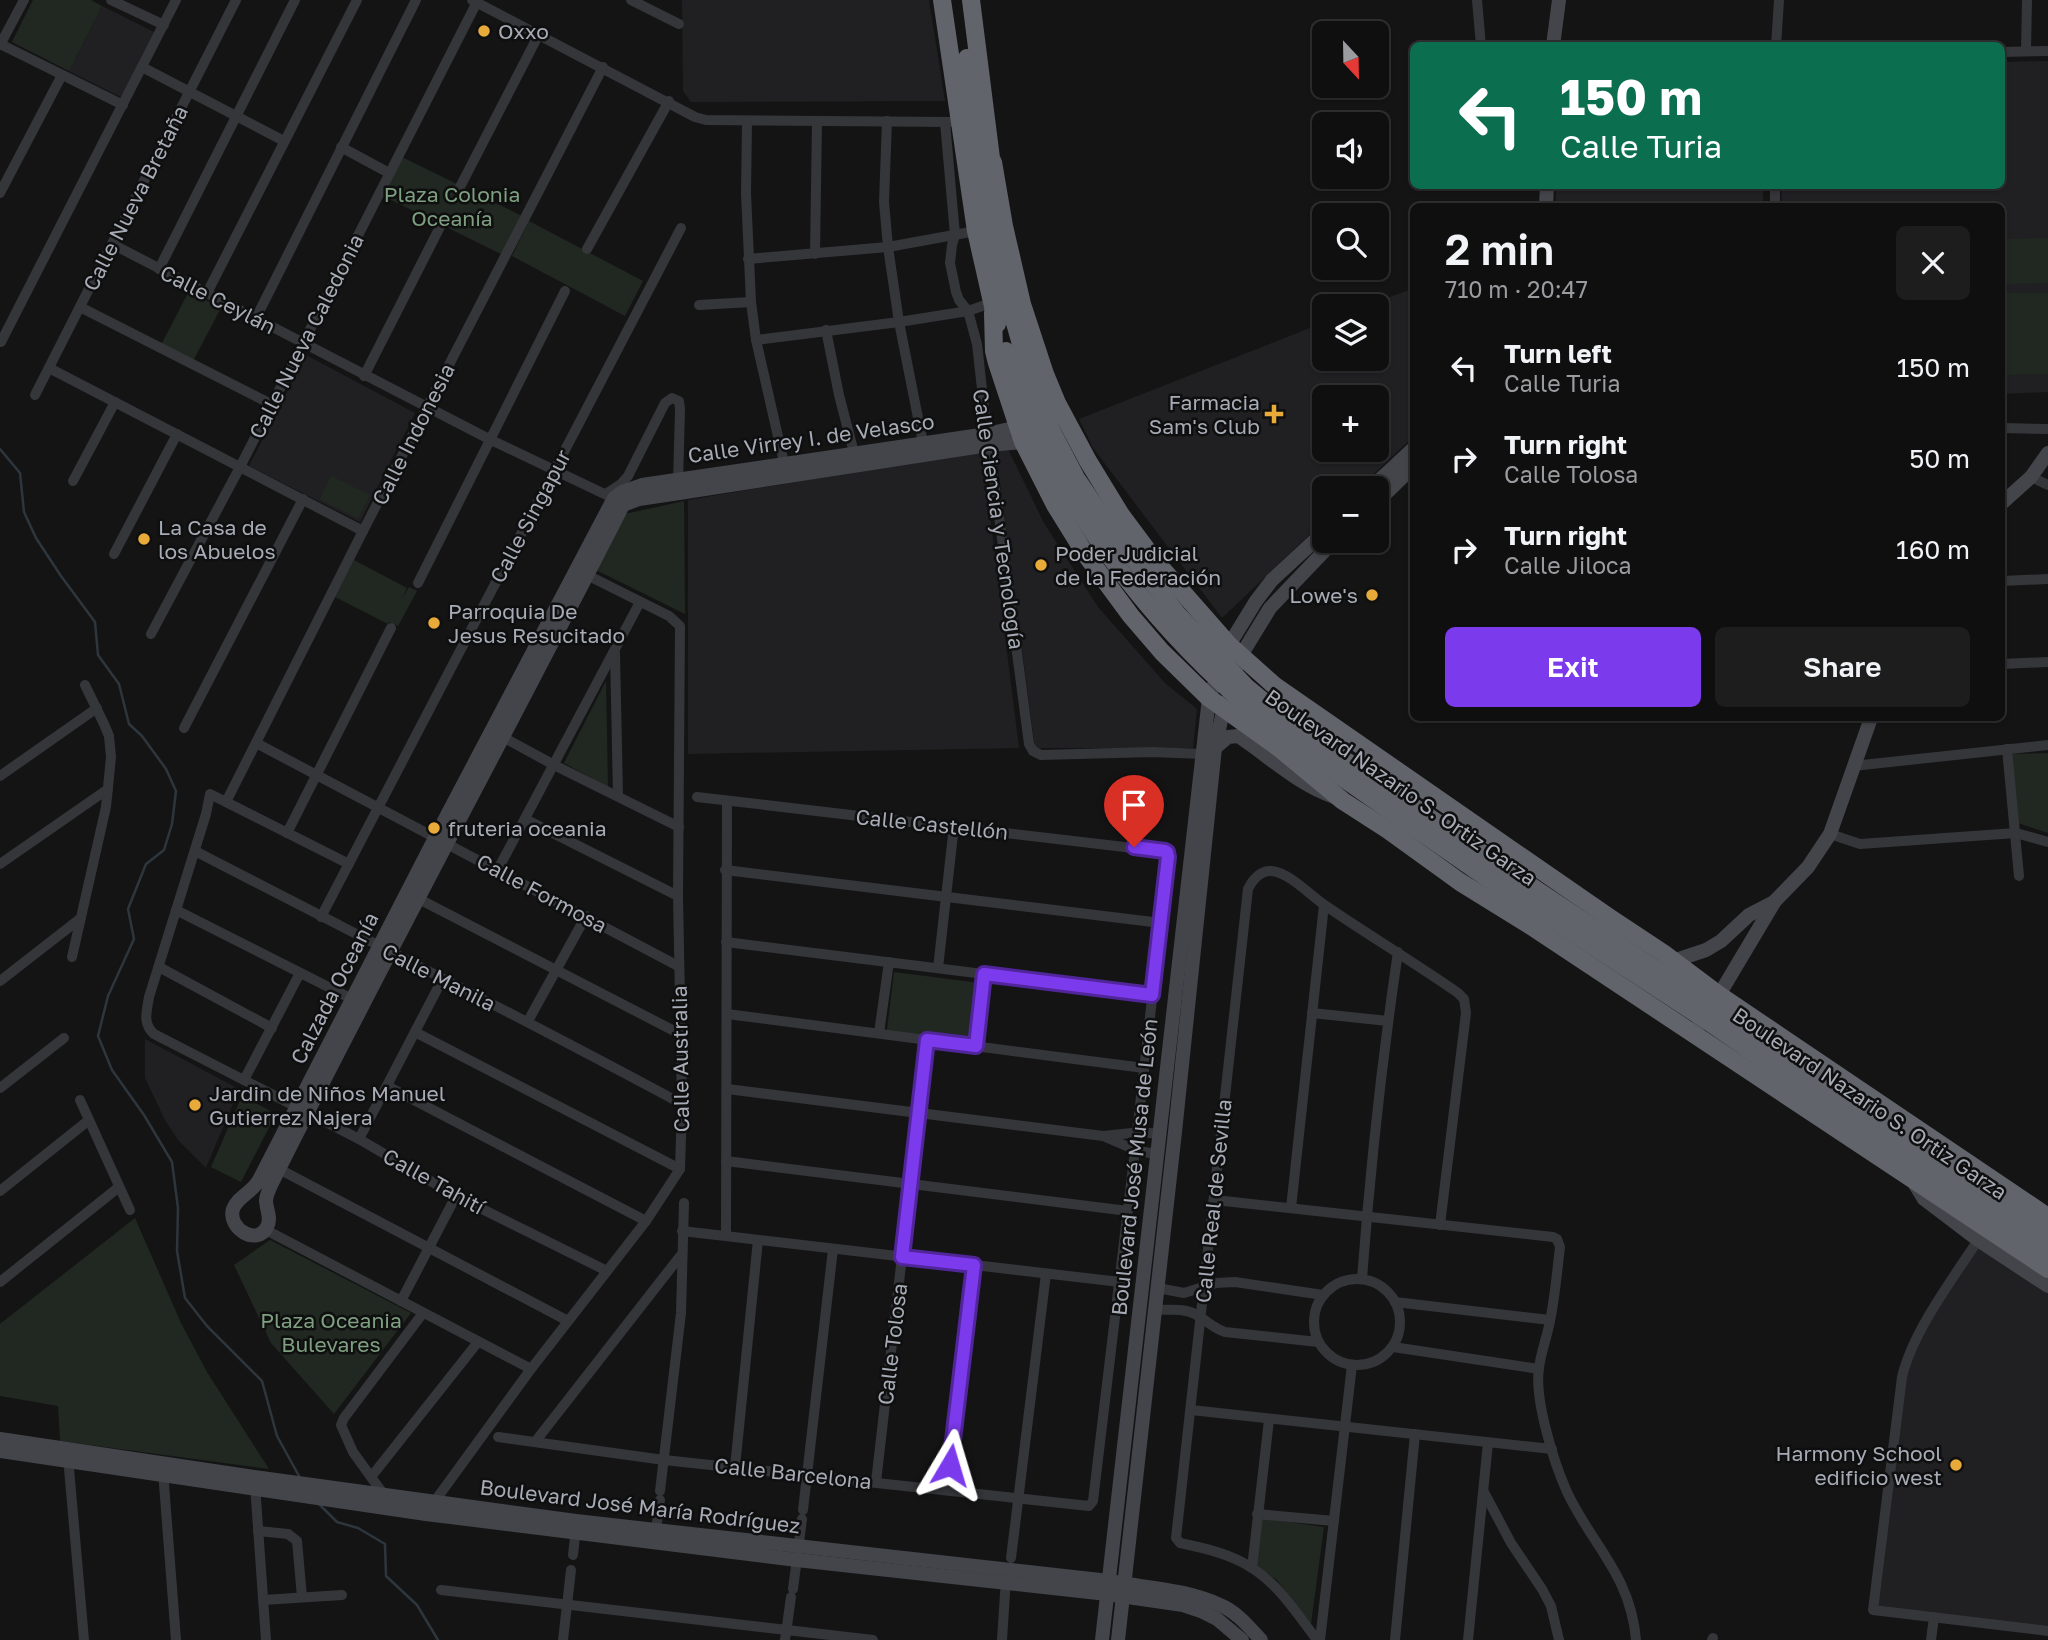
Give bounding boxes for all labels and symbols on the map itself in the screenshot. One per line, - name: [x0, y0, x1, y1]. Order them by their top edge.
- place label: Oxxo: [498, 18, 549, 44]
- north arrow: [1312, 21, 1390, 98]
- marker: Oxxo: [476, 23, 492, 39]
- street label: Calle Nueva Bretaña: [77, 101, 193, 295]
- park label: Plaza Colonia Oceanía: [384, 181, 520, 231]
- street label: Calle Nueva Caledonia: [243, 229, 369, 443]
- street label: Calle Ceylán: [156, 259, 280, 339]
- street label: Calle Indonesia: [366, 359, 460, 509]
- street label: Calle Ciencia y Tecnología: [968, 387, 1030, 651]
- place label: Farmacia Sam's Club: [1149, 389, 1260, 439]
- marker: Farmacia Sam's Club: [1266, 406, 1282, 422]
- street label: Calle Virrey I. de Velasco: [686, 408, 936, 468]
- street label: Calle Singapur: [484, 445, 576, 587]
- place label: La Casa de los Abuelos: [158, 514, 276, 564]
- marker: La Casa de los Abuelos: [136, 531, 152, 547]
- place label: Poder Judicial de la Federación: [1055, 540, 1221, 590]
- marker: Poder Judicial de la Federación: [1033, 557, 1049, 573]
- place label: Lowe's: [1289, 582, 1358, 608]
- marker: Lowe's: [1364, 587, 1380, 603]
- place label: Parroquia De Jesus Resucitado: [448, 598, 625, 648]
- marker: Parroquia De Jesus Resucitado: [426, 615, 442, 631]
- street label: Boulevard Nazario S. Ortiz Garza: [1260, 683, 1542, 891]
- pin: [1104, 775, 1164, 847]
- street label: Calle Castellón: [854, 803, 1010, 845]
- place label: fruteria oceania: [448, 815, 607, 841]
- marker: fruteria oceania: [426, 820, 442, 836]
- street label: Calle Formosa: [472, 848, 612, 938]
- street label: Calzada Oceanía: [284, 908, 384, 1068]
- street label: Calle Manila: [378, 937, 500, 1017]
- street label: Calle Australia: [666, 985, 694, 1133]
- street label: Boulevard Nazario S. Ortiz Garza: [1728, 1001, 2012, 1205]
- street label: Boulevard José Musa de León: [1105, 1017, 1163, 1317]
- place label: Jardin de Niños Manuel Gutierrez Najera: [209, 1080, 445, 1130]
- marker: Jardin de Niños Manuel Gutierrez Najera: [187, 1097, 203, 1113]
- street label: Calle Real de Sevilla: [1189, 1098, 1237, 1304]
- street label: Calle Tahití: [379, 1142, 491, 1220]
- street label: Calle Tolosa: [872, 1282, 912, 1406]
- park label: Plaza Oceania Bulevares: [260, 1307, 402, 1357]
- position arrow: [913, 1428, 987, 1502]
- place label: Harmony School edificio west: [1776, 1440, 1942, 1490]
- street label: Calle Barcelona: [713, 1452, 873, 1494]
- marker: Harmony School edificio west: [1948, 1457, 1964, 1473]
- street label: Boulevard José María Rodríguez: [478, 1473, 802, 1539]

